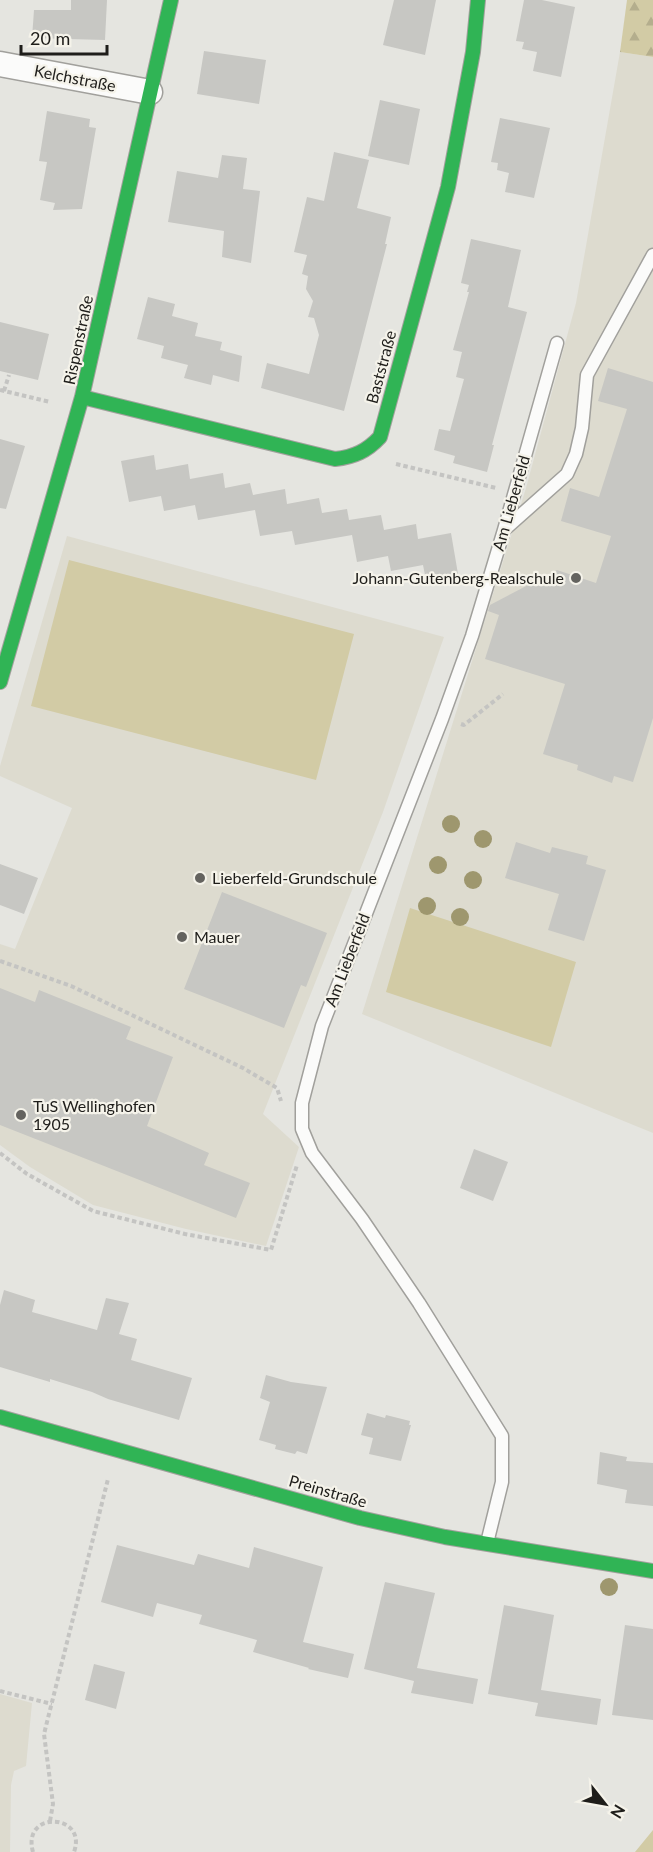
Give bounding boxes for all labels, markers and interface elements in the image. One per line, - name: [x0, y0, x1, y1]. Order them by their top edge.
- scale bar: [21, 18, 106, 56]
- text: 20 m: [30, 27, 70, 49]
- street label: Kelchstraße: [33, 60, 118, 95]
- street label: Rispenstraße: [59, 293, 96, 386]
- street label: Baststraße: [362, 328, 399, 405]
- street label: Am Lieberfeld: [488, 453, 533, 553]
- place label: Johann-Gutenberg-Realschule: [353, 568, 564, 587]
- marker: Johann-Gutenberg-Realschule: [569, 571, 583, 585]
- place label: Lieberfeld-Grundschule: [212, 868, 377, 887]
- marker: Lieberfeld-Grundschule: [193, 871, 207, 885]
- street label: Am Lieberfeld: [320, 911, 373, 1009]
- place label: Mauer: [194, 927, 240, 946]
- marker: Mauer: [175, 930, 189, 944]
- place label: TuS Wellinghofen 1905: [33, 1096, 155, 1133]
- marker: TuS Wellinghofen 1905: [14, 1108, 28, 1122]
- street label: Preinstraße: [287, 1470, 369, 1511]
- north arrow: [575, 1774, 635, 1834]
- text: N: [607, 1802, 630, 1822]

